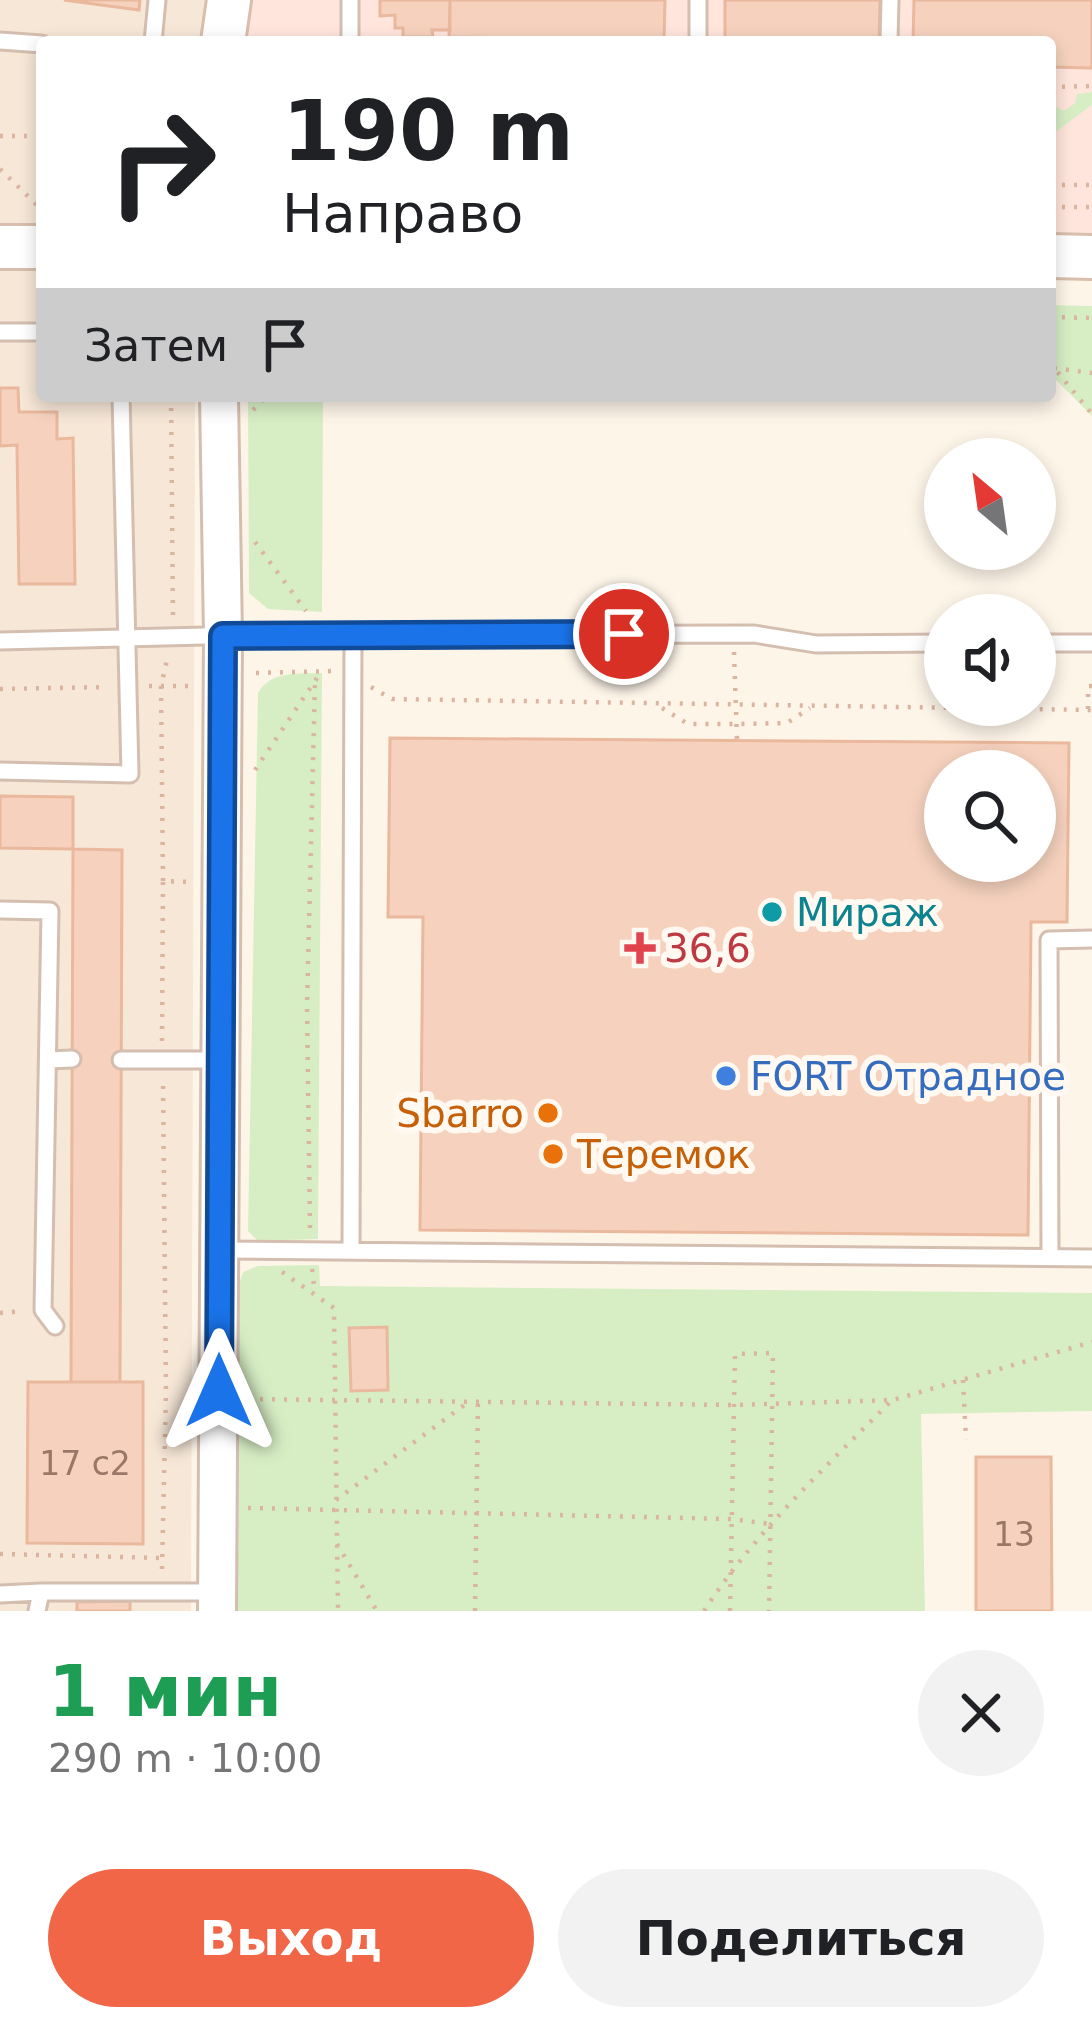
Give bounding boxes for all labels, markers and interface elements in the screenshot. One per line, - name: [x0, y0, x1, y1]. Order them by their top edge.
- text: 190 m: [282, 82, 574, 180]
- icon: right: [84, 84, 240, 240]
- text: Направо: [282, 182, 523, 245]
- icon: arrive: [252, 312, 318, 378]
- text: Затем: [84, 319, 228, 372]
- north arrow: [924, 438, 1056, 570]
- map controls: [924, 438, 1056, 882]
- pin: [573, 583, 675, 685]
- button: sound: [924, 594, 1056, 726]
- icon: arrive: [591, 601, 657, 667]
- button: search: [924, 750, 1056, 882]
- place label: Мираж: [796, 890, 939, 935]
- marker: Мираж: [759, 899, 785, 925]
- place label: 36,6: [664, 926, 751, 971]
- marker: 36,6: [627, 935, 653, 961]
- place label: FORT Отрадное: [750, 1054, 1066, 1099]
- marker: FORT Отрадное: [713, 1063, 739, 1089]
- place label: Sbarro: [396, 1091, 524, 1136]
- marker: Sbarro: [535, 1100, 561, 1126]
- place label: Теремок: [576, 1132, 750, 1177]
- marker: Теремок: [540, 1141, 566, 1167]
- position arrow: [156, 1328, 282, 1454]
- house number: 17 с2: [39, 1444, 131, 1483]
- house number: 13: [993, 1515, 1035, 1554]
- text: 1 мин: [48, 1649, 282, 1733]
- button: close: [918, 1650, 1044, 1776]
- text: 290 m · 10:00: [48, 1736, 322, 1781]
- button: Выход: [48, 1869, 534, 2007]
- button: Поделиться: [558, 1869, 1044, 2007]

